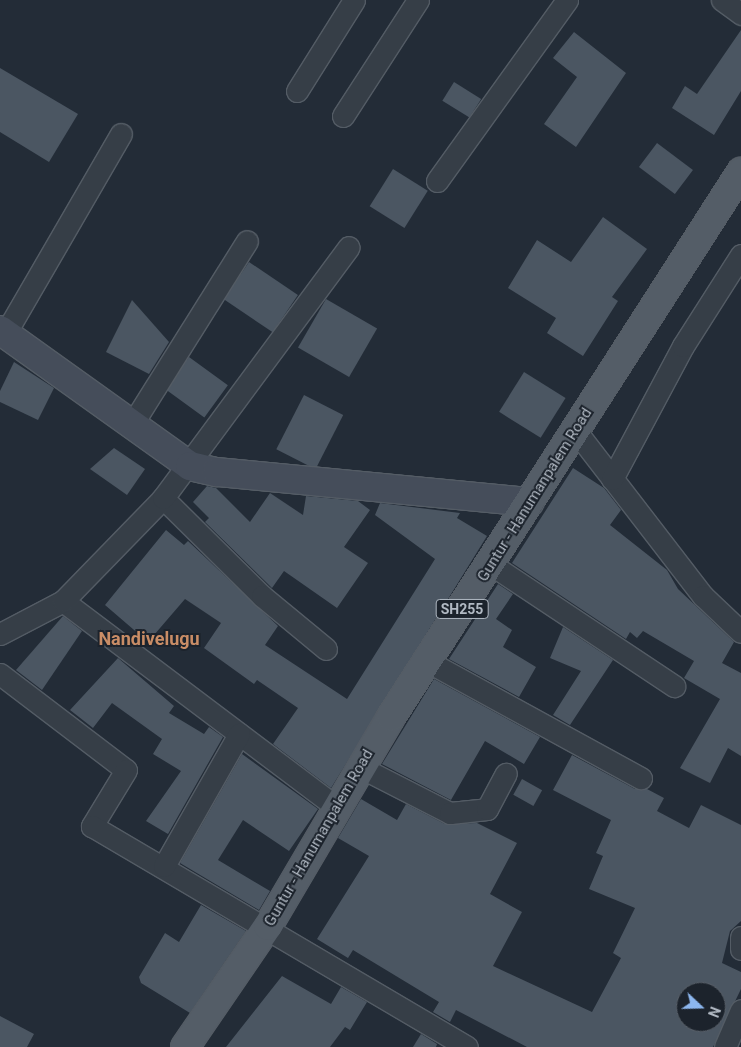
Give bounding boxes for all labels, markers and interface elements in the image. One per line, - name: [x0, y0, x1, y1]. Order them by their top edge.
- street label: Guntur - Hanumanpalem Road: [474, 405, 596, 585]
- road number: SH255: [434, 598, 490, 620]
- district label: Nandivelugu: [98, 628, 200, 650]
- street label: Guntur - Hanumanpalem Road: [261, 746, 377, 930]
- north arrow: [676, 982, 726, 1032]
- text: N: [705, 1005, 723, 1019]

